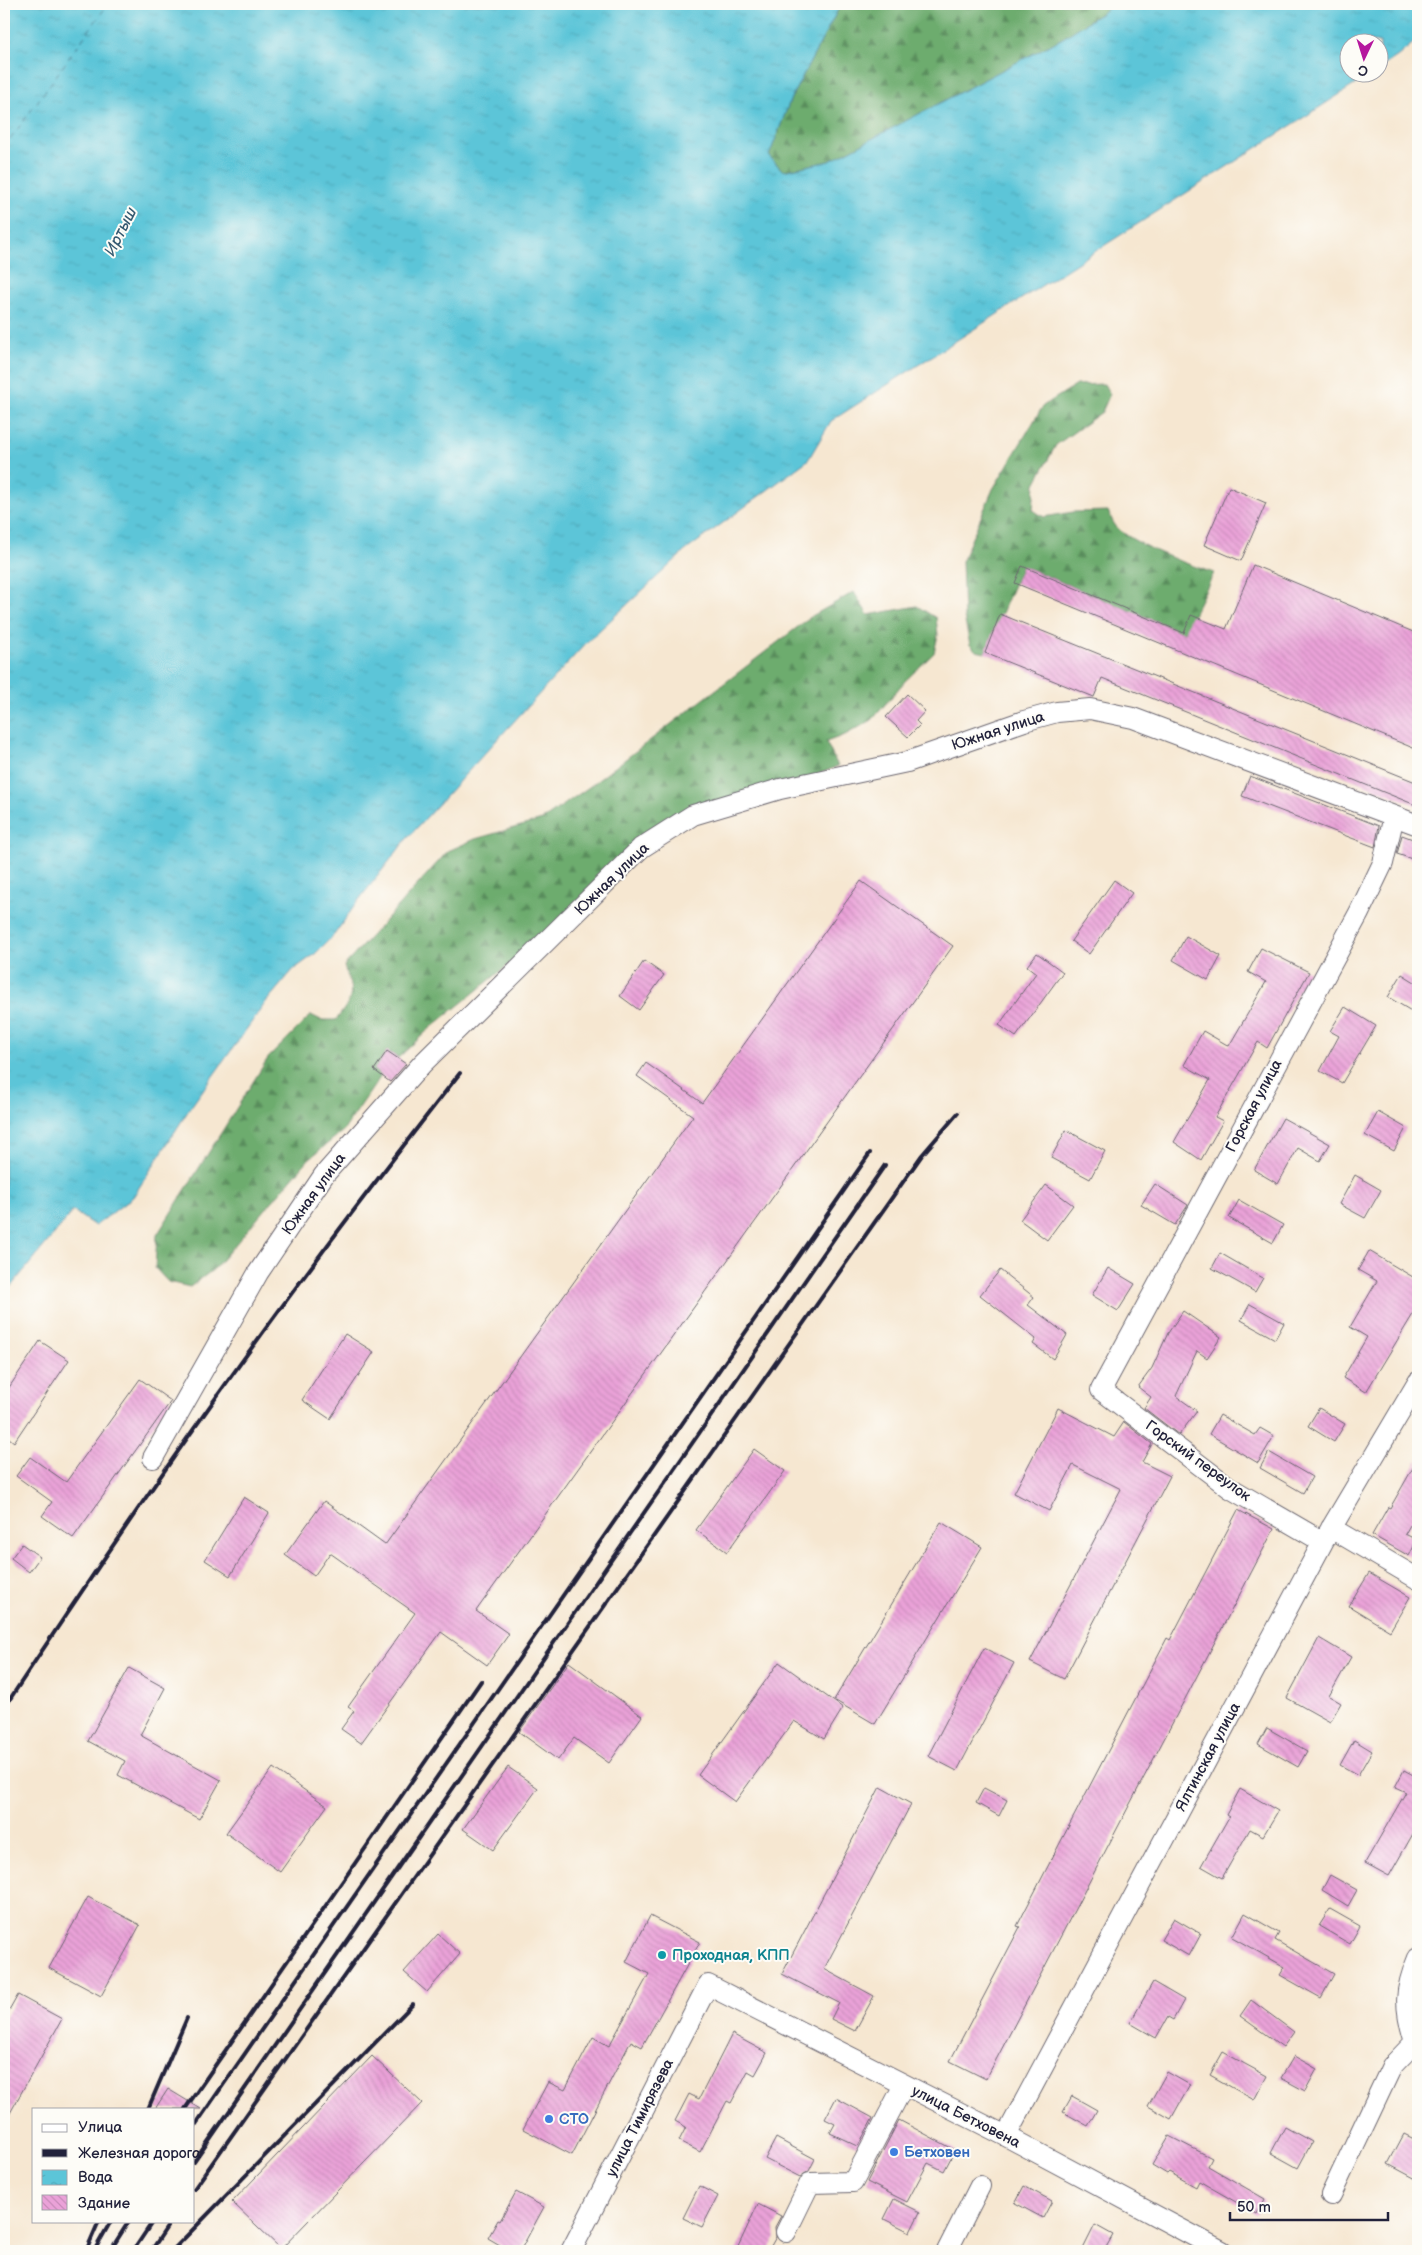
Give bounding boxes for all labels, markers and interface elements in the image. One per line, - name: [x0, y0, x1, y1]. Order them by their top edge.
- north arrow: [1340, 32, 1390, 82]
- text: С: [1357, 62, 1369, 79]
- water label: Иртыш: [101, 204, 142, 260]
- street label: Южная улица: [949, 707, 1047, 755]
- street label: Южная улица: [571, 839, 653, 919]
- street label: Горская улица: [1222, 1056, 1286, 1156]
- street label: Южная улица: [278, 1149, 350, 1239]
- street label: Горский переулок: [1141, 1416, 1255, 1506]
- street label: Ялтинская улица: [1171, 1699, 1245, 1815]
- place label: Проходная, КПП: [672, 1946, 790, 1965]
- marker: Проходная, КПП: [656, 1949, 668, 1961]
- street label: улица Тимирязева: [602, 2056, 678, 2180]
- street label: улица Бетховена: [909, 2082, 1023, 2152]
- legend: [32, 2108, 195, 2222]
- place label: СТО: [559, 2110, 589, 2129]
- marker: СТО: [543, 2113, 555, 2125]
- text: Улица: [78, 2118, 123, 2137]
- place label: Бетховен: [904, 2143, 970, 2161]
- text: Железная дорога: [78, 2144, 201, 2163]
- marker: Бетховен: [888, 2146, 900, 2158]
- text: Вода: [78, 2168, 113, 2187]
- scale bar: [1230, 2190, 1387, 2222]
- text: Здание: [78, 2194, 130, 2213]
- text: 50 m: [1237, 2198, 1271, 2217]

